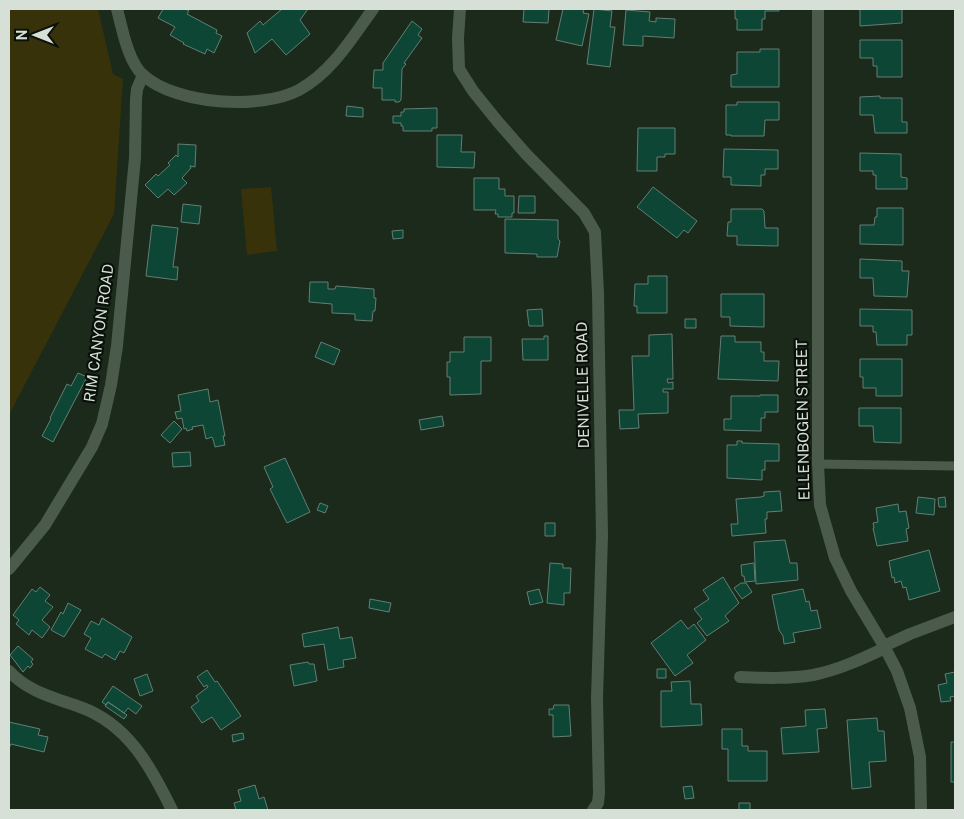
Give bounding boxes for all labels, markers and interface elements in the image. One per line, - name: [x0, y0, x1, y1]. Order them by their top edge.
- north arrow: [10, 10, 60, 60]
- text: N: [14, 30, 30, 40]
- street label: RIM CANYON ROAD: [80, 263, 117, 403]
- street label: DENIVELLE ROAD: [573, 322, 592, 448]
- street label: ELLENBOGEN STREET: [793, 340, 812, 500]

